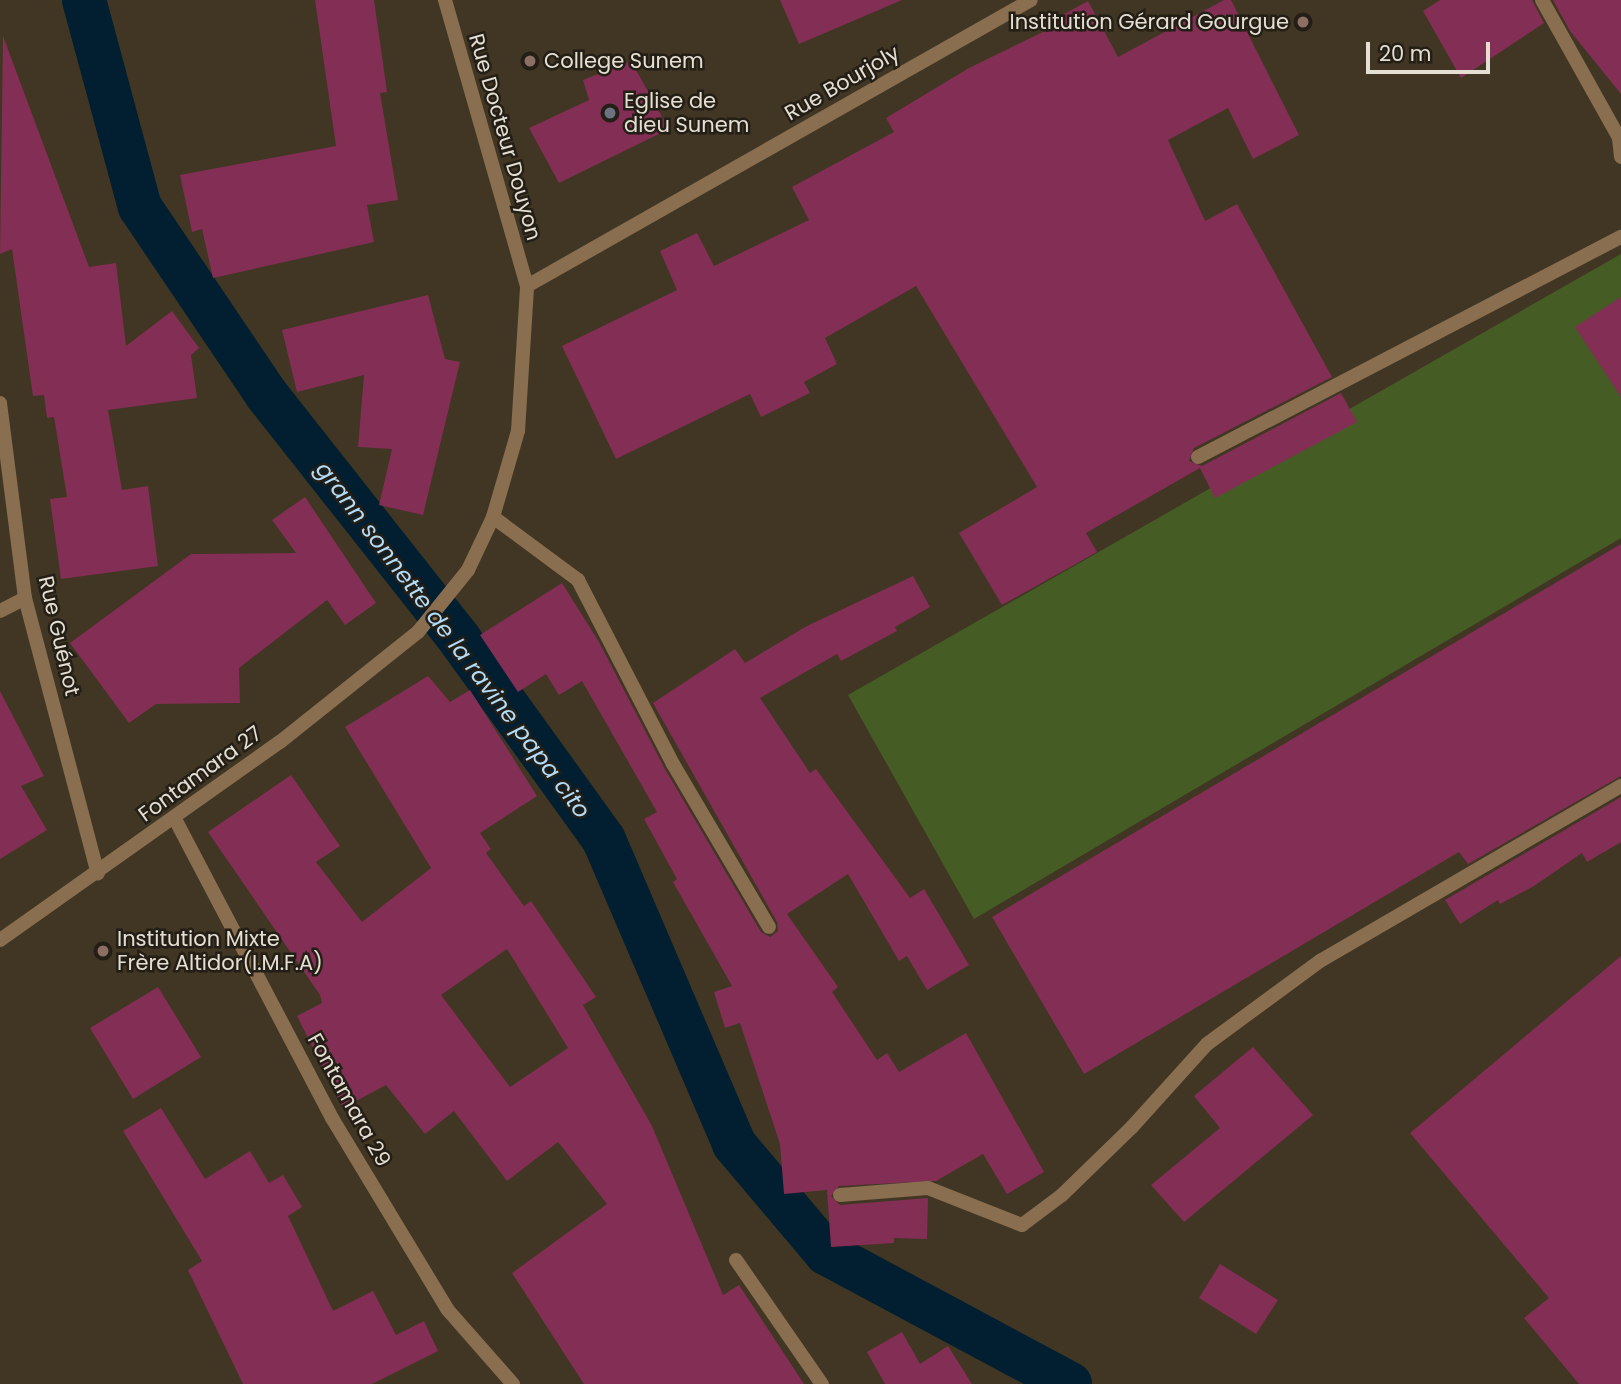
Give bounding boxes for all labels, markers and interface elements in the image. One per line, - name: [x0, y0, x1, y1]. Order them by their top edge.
- place label: Institution Gérard Gourgue: [1010, 9, 1289, 35]
- marker: Institution Gérard Gourgue: [1295, 14, 1311, 30]
- scale bar: [1369, 28, 1493, 72]
- street label: Rue Docteur Douyon: [463, 31, 547, 243]
- text: 20 m: [1379, 39, 1432, 68]
- street label: Rue Bourjoly: [780, 40, 904, 126]
- place label: College Sunem: [544, 48, 704, 74]
- marker: College Sunem: [522, 53, 538, 69]
- place label: Eglise de dieu Sunem: [624, 88, 749, 138]
- marker: Eglise de dieu Sunem: [602, 105, 618, 121]
- water label: grann sonnette de la ravine papa cito: [310, 456, 596, 824]
- street label: Rue Guénot: [33, 574, 85, 698]
- street label: Fontamara 27: [133, 721, 267, 827]
- place label: Institution Mixte Frère Altidor(I.M.F.A): [117, 926, 323, 976]
- marker: Institution Mixte Frère Altidor(I.M.F.A): [95, 943, 111, 959]
- street label: Fontamara 29: [302, 1029, 396, 1171]

